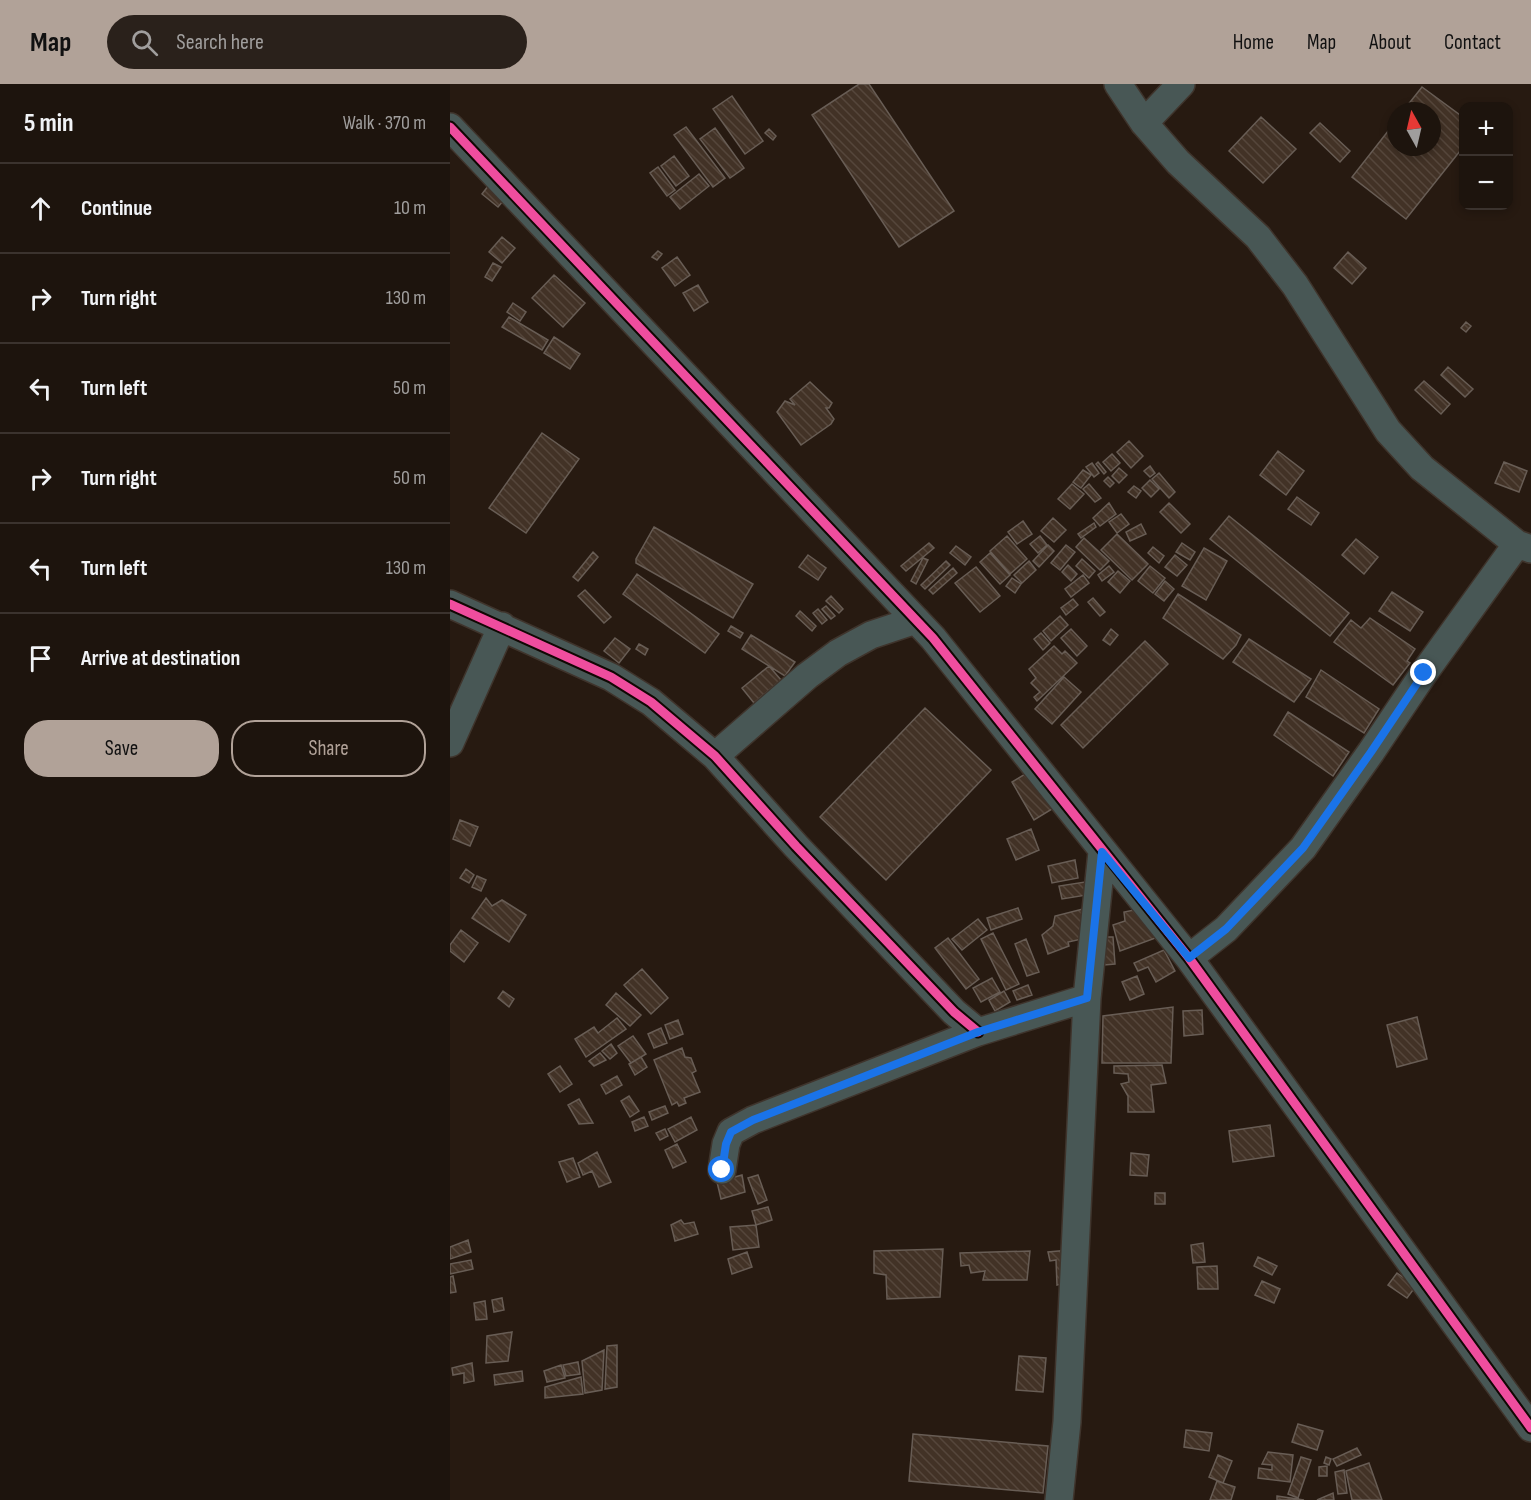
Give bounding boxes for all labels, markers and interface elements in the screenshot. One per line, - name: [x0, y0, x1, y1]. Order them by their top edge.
- search box: [107, 15, 527, 69]
- text: Map: [30, 26, 71, 59]
- icon: search: [128, 26, 161, 59]
- text: Search here: [176, 29, 264, 56]
- text: Home: [1233, 30, 1274, 55]
- text: Map: [1307, 30, 1336, 55]
- text: About: [1369, 30, 1411, 55]
- text: Contact: [1444, 30, 1501, 55]
- north arrow: [1387, 102, 1441, 156]
- map controls: [1459, 102, 1513, 210]
- button: +: [1459, 102, 1513, 156]
- text: 5 min: [24, 108, 74, 139]
- text: Walk · 370 m: [343, 111, 426, 135]
- button: −: [1459, 156, 1513, 210]
- icon: ahead: [24, 192, 57, 225]
- text: Continue: [81, 195, 152, 222]
- text: 10 m: [394, 196, 426, 220]
- icon: right: [24, 282, 57, 315]
- text: Turn right: [81, 285, 157, 312]
- text: 130 m: [386, 286, 426, 310]
- icon: left: [24, 372, 57, 405]
- text: Turn left: [81, 375, 147, 402]
- text: 50 m: [393, 376, 426, 400]
- icon: right: [24, 462, 57, 495]
- text: Turn right: [81, 465, 157, 492]
- text: 50 m: [393, 466, 426, 490]
- icon: left: [24, 552, 57, 585]
- text: Turn left: [81, 555, 147, 582]
- text: 130 m: [386, 556, 426, 580]
- icon: arrive: [24, 642, 57, 675]
- text: Arrive at destination: [81, 645, 240, 672]
- route end: [1410, 659, 1436, 685]
- button: Save: [24, 720, 219, 777]
- button: Share: [231, 720, 426, 777]
- route start: [708, 1156, 734, 1182]

